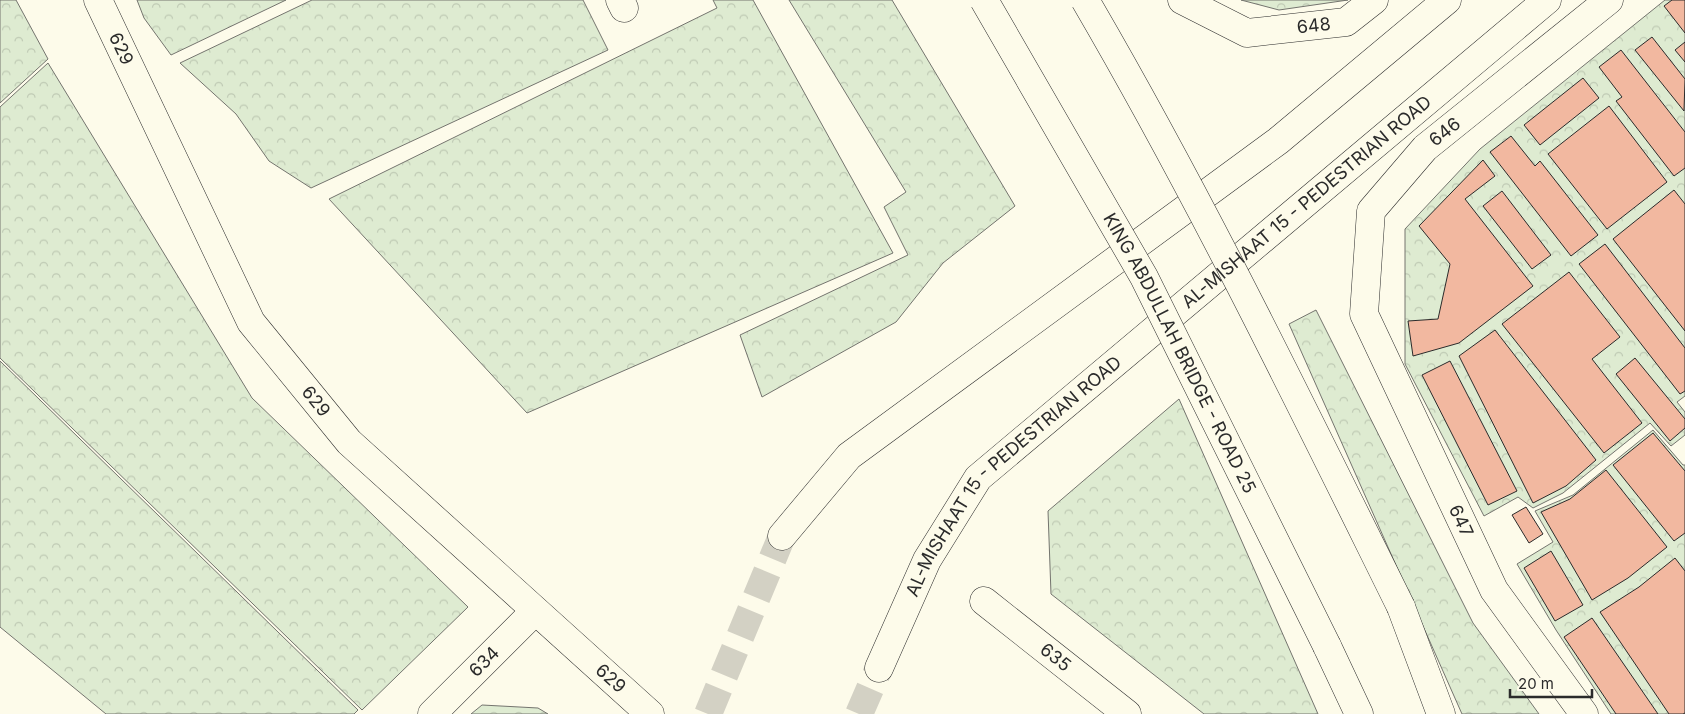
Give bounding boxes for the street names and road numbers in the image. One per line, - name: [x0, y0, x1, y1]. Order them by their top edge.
- street label: 648: [1296, 13, 1332, 37]
- street label: 629: [105, 29, 138, 68]
- street label: AL-MISHAAT 15 - PEDESTRIAN ROAD: [1177, 91, 1435, 312]
- street label: 646: [1425, 113, 1464, 150]
- street label: KING ABDULLAH BRIDGE - ROAD 25: [1099, 209, 1261, 497]
- street label: AL-MISHAAT 15 - PEDESTRIAN ROAD: [901, 351, 1125, 600]
- street label: 629: [298, 382, 335, 421]
- street label: 647: [1445, 501, 1478, 540]
- street label: 635: [1036, 638, 1075, 676]
- street label: 634: [465, 642, 503, 681]
- street label: 629: [592, 659, 630, 697]

